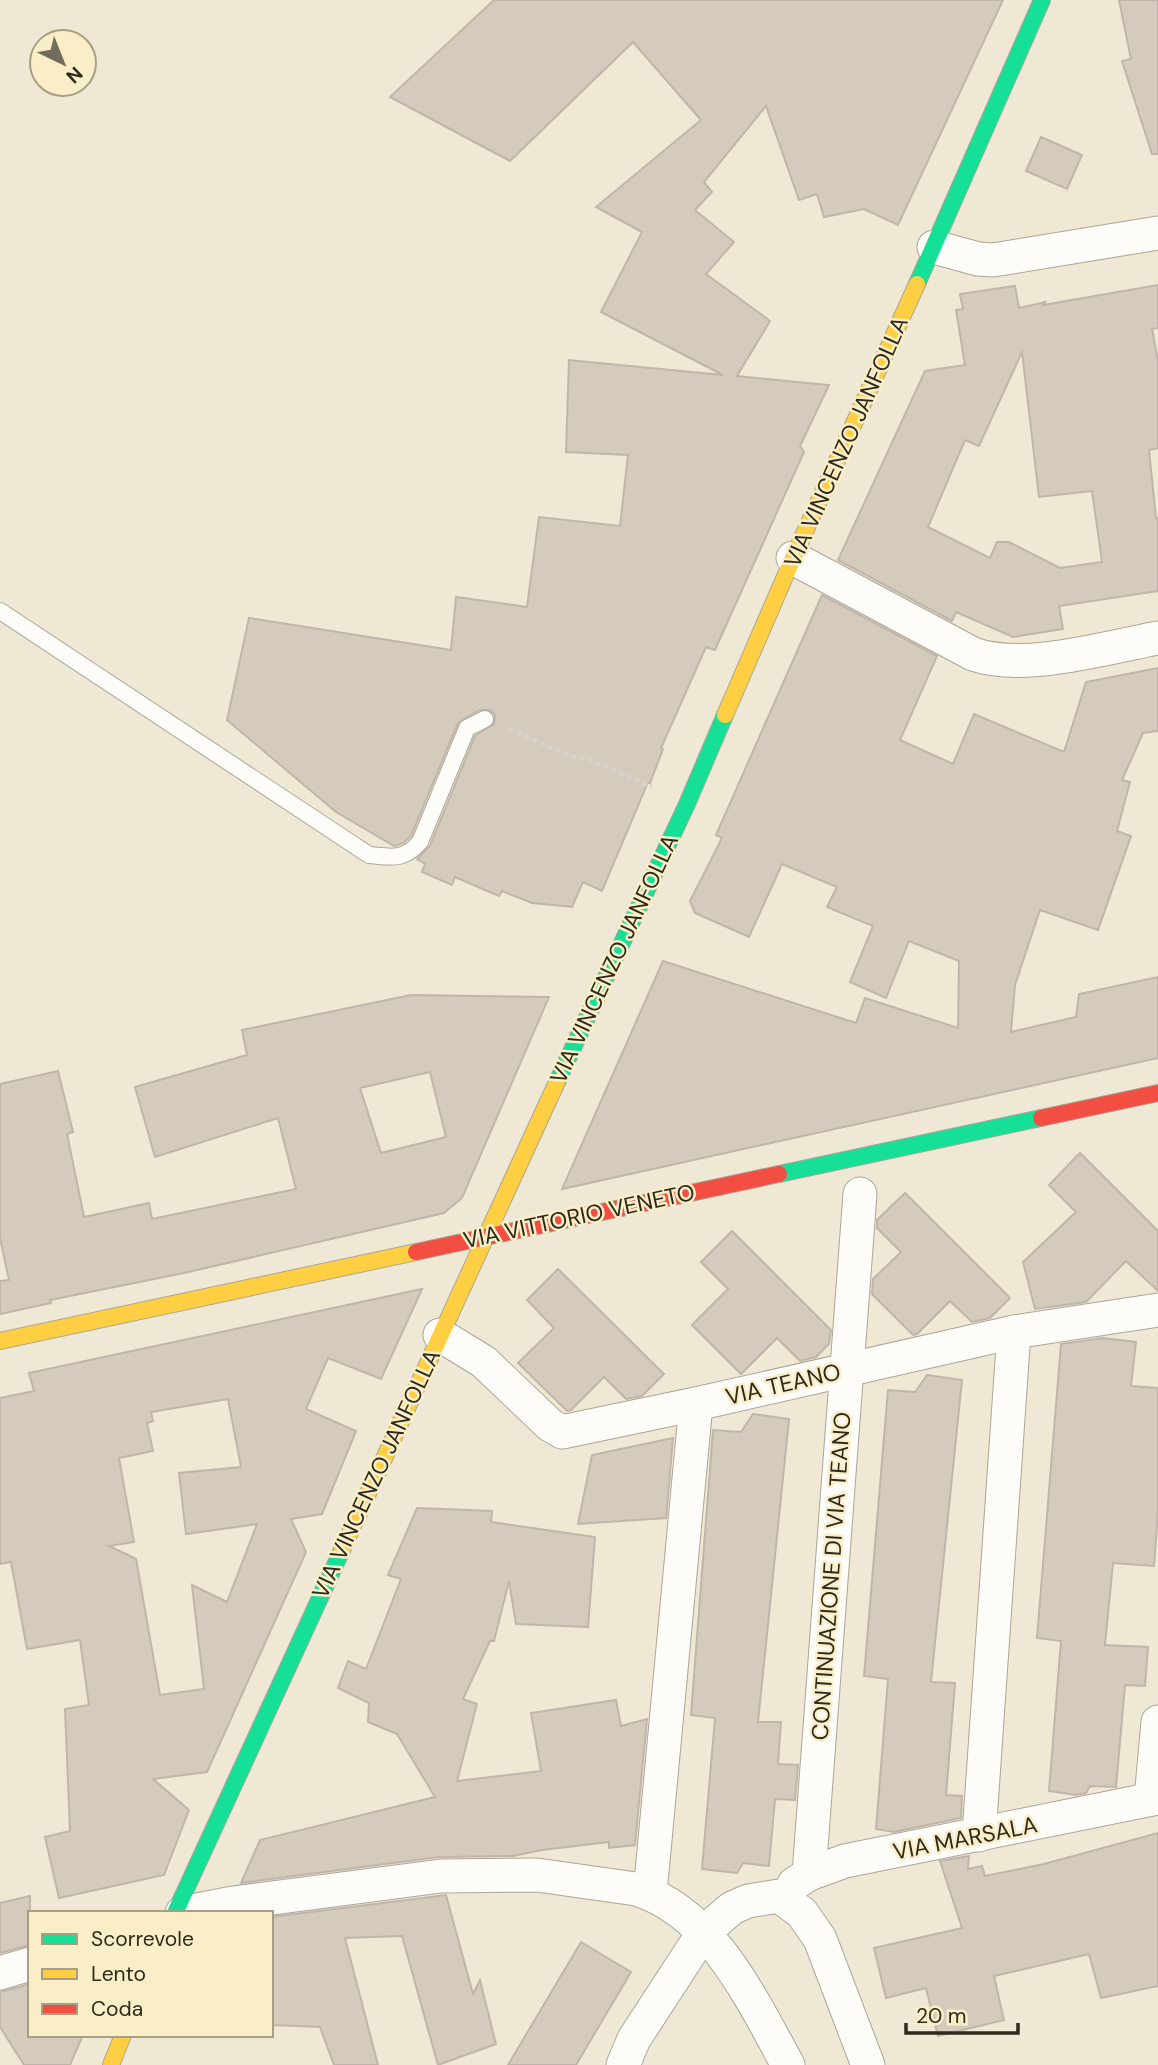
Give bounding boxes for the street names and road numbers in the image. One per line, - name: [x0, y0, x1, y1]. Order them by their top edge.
- street label: VIA VINCENZO JANFOLLA: [777, 312, 915, 572]
- street label: VIA VINCENZO JANFOLLA: [543, 830, 685, 1088]
- street label: VIA VITTORIO VENETO: [461, 1177, 697, 1255]
- street label: VIA VINCENZO JANFOLLA: [305, 1345, 447, 1603]
- street label: VIA TEANO: [723, 1356, 843, 1412]
- street label: CONTINUAZIONE DI VIA TEANO: [805, 1411, 857, 1741]
- street label: VIA MARSALA: [890, 1809, 1040, 1867]

